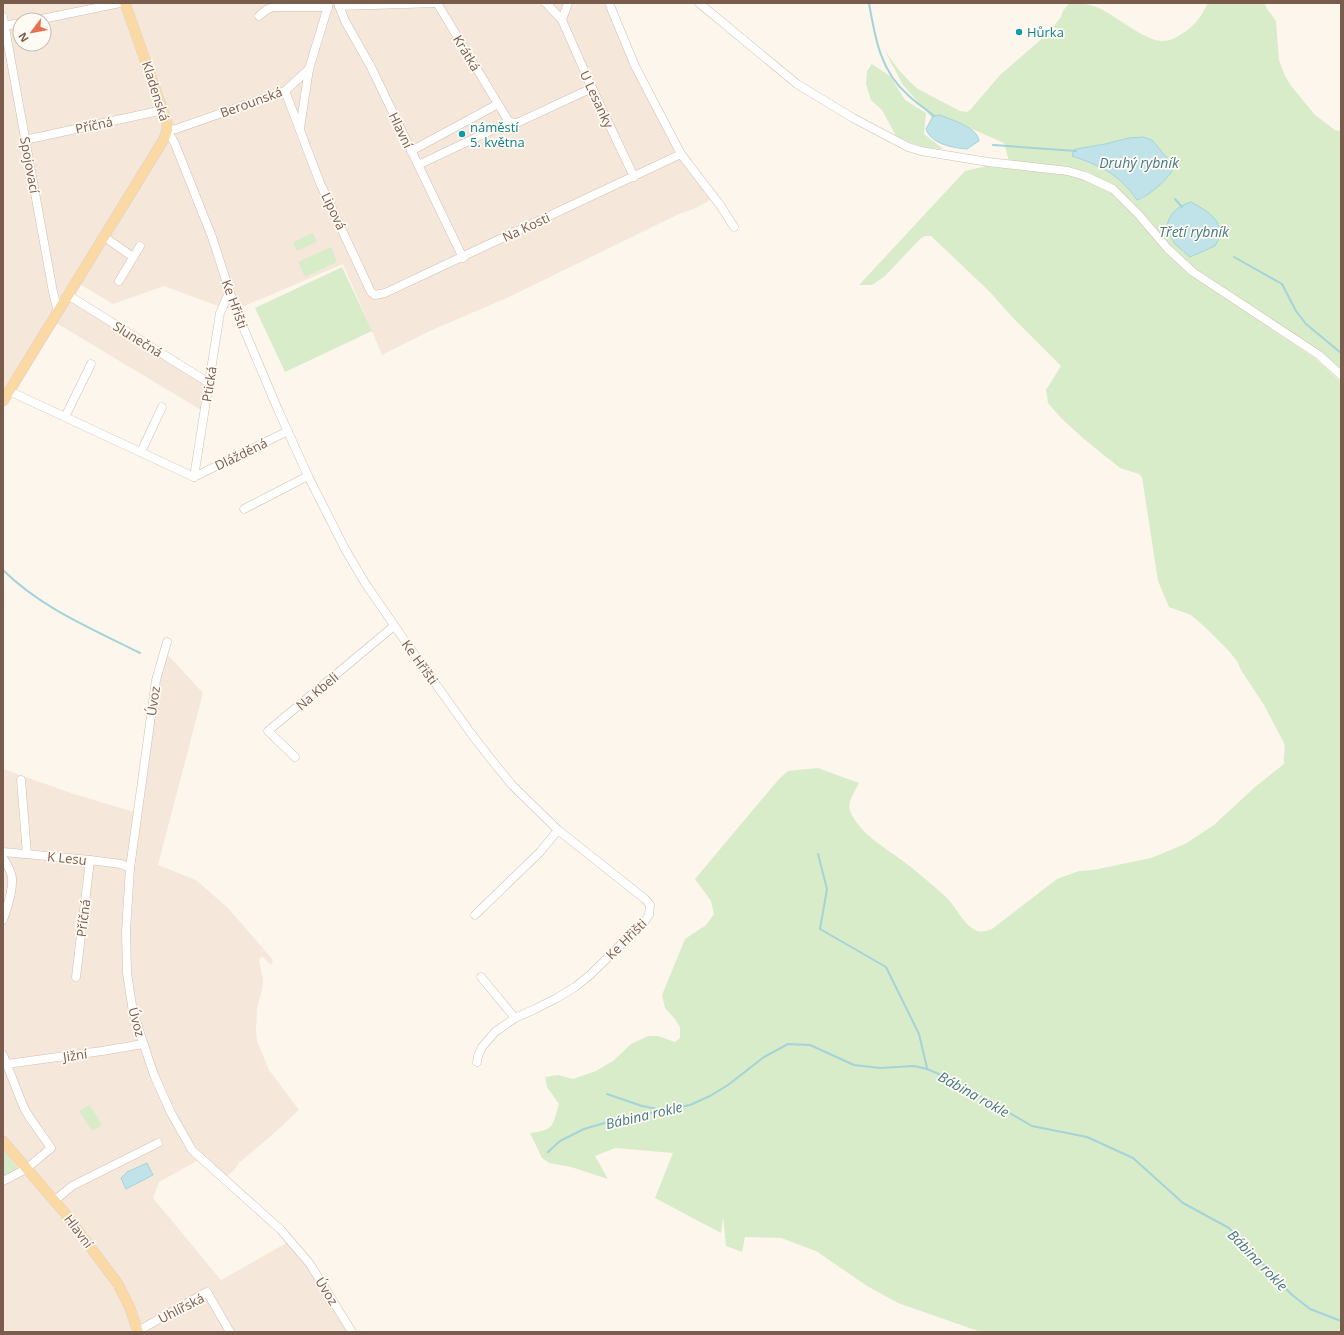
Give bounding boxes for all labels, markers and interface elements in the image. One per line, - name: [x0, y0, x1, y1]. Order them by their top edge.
- north arrow: [12, 12, 52, 52]
- place label: Hůrka: [1027, 23, 1064, 41]
- marker: Hůrka: [1014, 27, 1024, 37]
- text: N: [14, 30, 32, 45]
- street label: Krátká: [449, 32, 485, 74]
- street label: Kladenská: [138, 59, 174, 123]
- street label: U Lesanky: [576, 67, 618, 131]
- street label: Berounská: [217, 82, 285, 122]
- street label: Hlavní: [385, 109, 418, 152]
- street label: Příčná: [74, 112, 114, 138]
- place label: náměstí 5. května: [470, 118, 525, 151]
- marker: náměstí 5. května: [457, 129, 467, 139]
- street label: Spojovací: [16, 135, 44, 195]
- water label: Druhý rybník: [1099, 153, 1180, 172]
- street label: Lipová: [317, 189, 351, 233]
- street label: Na Kosti: [499, 208, 553, 246]
- water label: Třetí rybník: [1159, 222, 1230, 241]
- street label: Ke Hřišti: [218, 277, 252, 331]
- street label: Slunečná: [110, 317, 166, 361]
- street label: Ptická: [197, 365, 221, 403]
- street label: Dlážděná: [212, 434, 270, 474]
- street label: Ke Hřišti: [398, 636, 442, 688]
- street label: Na Kbeli: [292, 668, 342, 714]
- street label: Úvoz: [142, 685, 164, 717]
- street label: K Lesu: [46, 847, 88, 869]
- street label: Příčná: [72, 898, 94, 938]
- street label: Ke Hřišti: [602, 915, 650, 963]
- street label: Úvoz: [124, 1005, 150, 1039]
- street label: Jižní: [60, 1044, 89, 1066]
- water label: Bábina rokle: [935, 1067, 1013, 1121]
- water label: Bábina rokle: [604, 1097, 684, 1133]
- street label: Hlavní: [60, 1210, 98, 1252]
- water label: Bábina rokle: [1224, 1225, 1292, 1295]
- street label: Úvoz: [311, 1274, 343, 1308]
- street label: Uhlířská: [155, 1289, 207, 1327]

